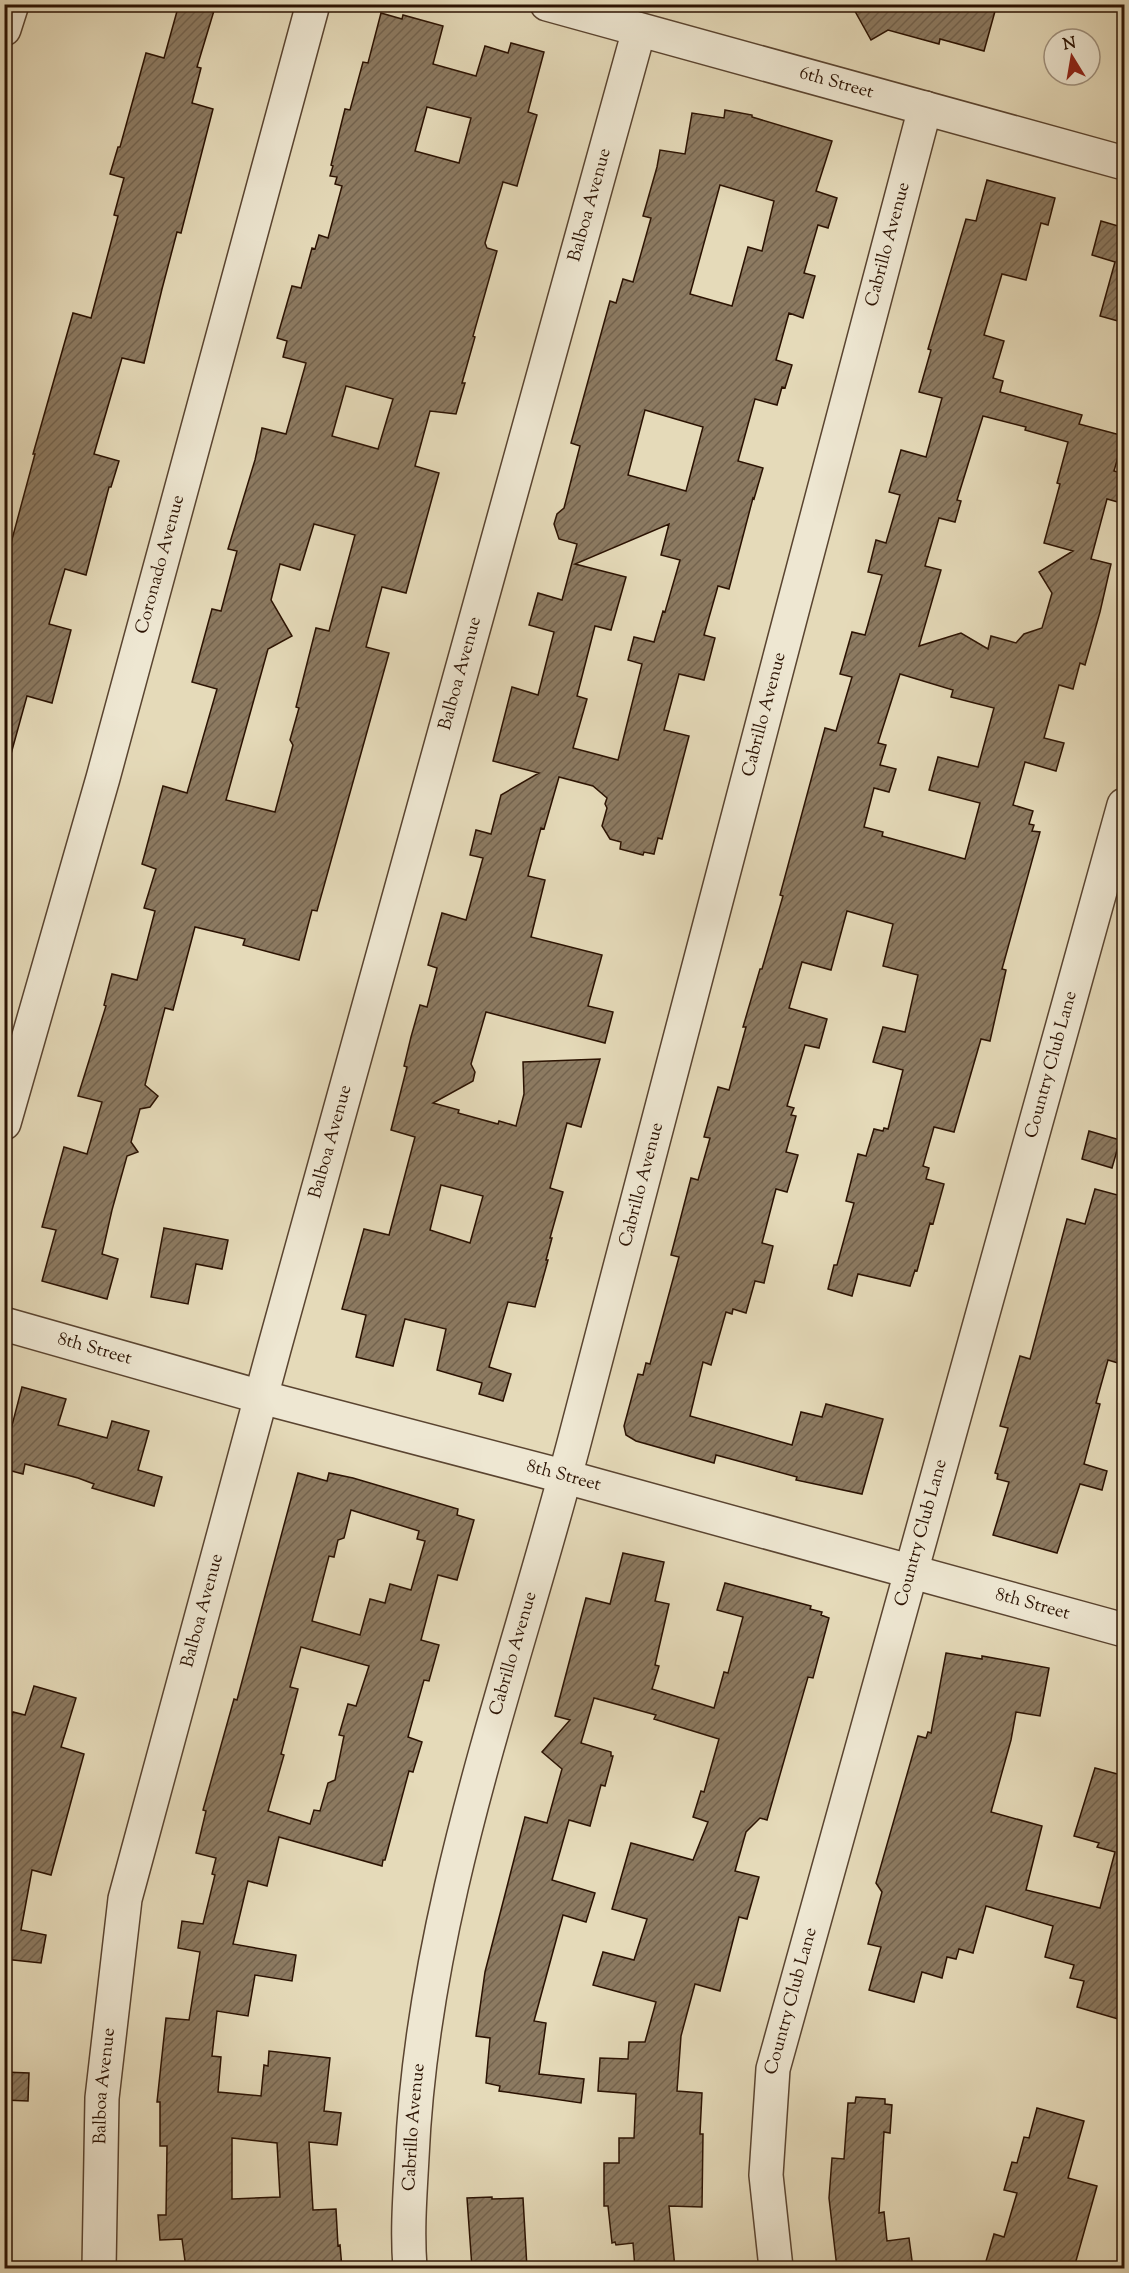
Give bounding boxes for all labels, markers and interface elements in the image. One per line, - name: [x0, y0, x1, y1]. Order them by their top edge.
- north arrow: [1042, 27, 1102, 87]
- text: N: [1061, 32, 1078, 57]
- street label: 6th Street: [796, 61, 876, 106]
- street label: Balboa Avenue: [562, 145, 619, 265]
- street label: Cabrillo Avenue: [860, 179, 918, 310]
- street label: Coronado Avenue: [130, 492, 192, 637]
- street label: Balboa Avenue: [433, 614, 489, 733]
- street label: Cabrillo Avenue: [736, 649, 794, 780]
- street label: Country Club Lane: [1019, 988, 1085, 1141]
- street label: Balboa Avenue: [303, 1082, 359, 1202]
- street label: Cabrillo Avenue: [613, 1120, 671, 1250]
- street label: 8th Street: [54, 1327, 135, 1373]
- street label: 8th Street: [524, 1454, 604, 1499]
- street label: Country Club Lane: [889, 1456, 955, 1610]
- street label: Balboa Avenue: [175, 1551, 231, 1671]
- street label: 8th Street: [992, 1582, 1072, 1627]
- street label: Cabrillo Avenue: [484, 1589, 544, 1719]
- street label: Country Club Lane: [759, 1925, 825, 2078]
- street label: Balboa Avenue: [88, 2027, 123, 2145]
- street label: Cabrillo Avenue: [397, 2062, 433, 2192]

